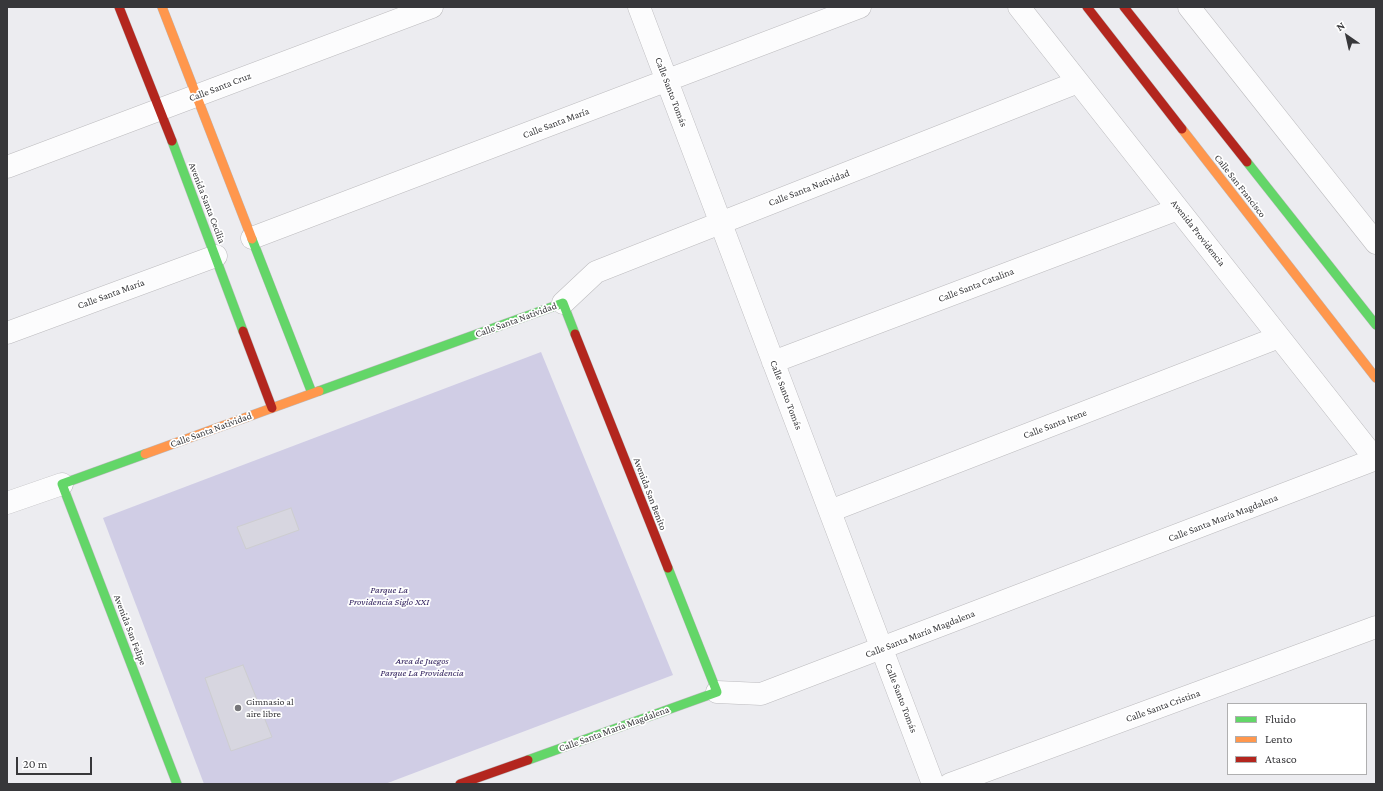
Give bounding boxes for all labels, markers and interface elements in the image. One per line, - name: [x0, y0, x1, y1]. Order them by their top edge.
- north arrow: [1327, 16, 1367, 56]
- text: N: [1334, 19, 1347, 33]
- street label: Calle Santo Tomás: [652, 56, 690, 128]
- street label: Calle Santa Cruz: [187, 70, 253, 104]
- street label: Calle Santa María: [521, 105, 591, 141]
- street label: Calle San Francisco: [1212, 152, 1268, 220]
- street label: Avenida Santa Cecilia: [186, 161, 228, 245]
- street label: Calle Santa Natividad: [767, 167, 851, 209]
- street label: Avenida Providencia: [1168, 197, 1228, 269]
- street label: Calle Santa Catalina: [936, 265, 1016, 305]
- street label: Calle Santa María: [76, 276, 146, 312]
- street label: Calle Santa Natividad: [474, 300, 558, 340]
- street label: Calle Santo Tomás: [767, 359, 805, 431]
- street label: Calle Santa Irene: [1022, 406, 1088, 442]
- street label: Calle Santa Natividad: [169, 410, 253, 450]
- street label: Avenida San Benito: [631, 456, 669, 532]
- street label: Calle Santa María Magdalena: [1166, 491, 1280, 545]
- park label: Parque La Providencia Siglo XXI: [349, 584, 429, 608]
- street label: Avenida San Felipe: [111, 593, 149, 667]
- street label: Calle Santa María Magdalena: [863, 607, 977, 661]
- park label: Area de Juegos Parque La Providencia: [380, 655, 464, 678]
- street label: Calle Santo Tomás: [882, 662, 920, 734]
- street label: Calle Santa Cristina: [1124, 687, 1202, 725]
- place label: Gimnasio al aire libre: [246, 696, 294, 720]
- marker: Gimnasio al aire libre: [233, 703, 243, 713]
- street label: Calle Santa María Magdalena: [557, 703, 671, 755]
- legend: [1227, 703, 1367, 775]
- text: Fluido: [1265, 712, 1296, 726]
- text: Lento: [1265, 732, 1293, 746]
- scale bar: [18, 749, 94, 775]
- text: Atasco: [1265, 752, 1297, 766]
- text: 20 m: [23, 757, 47, 771]

